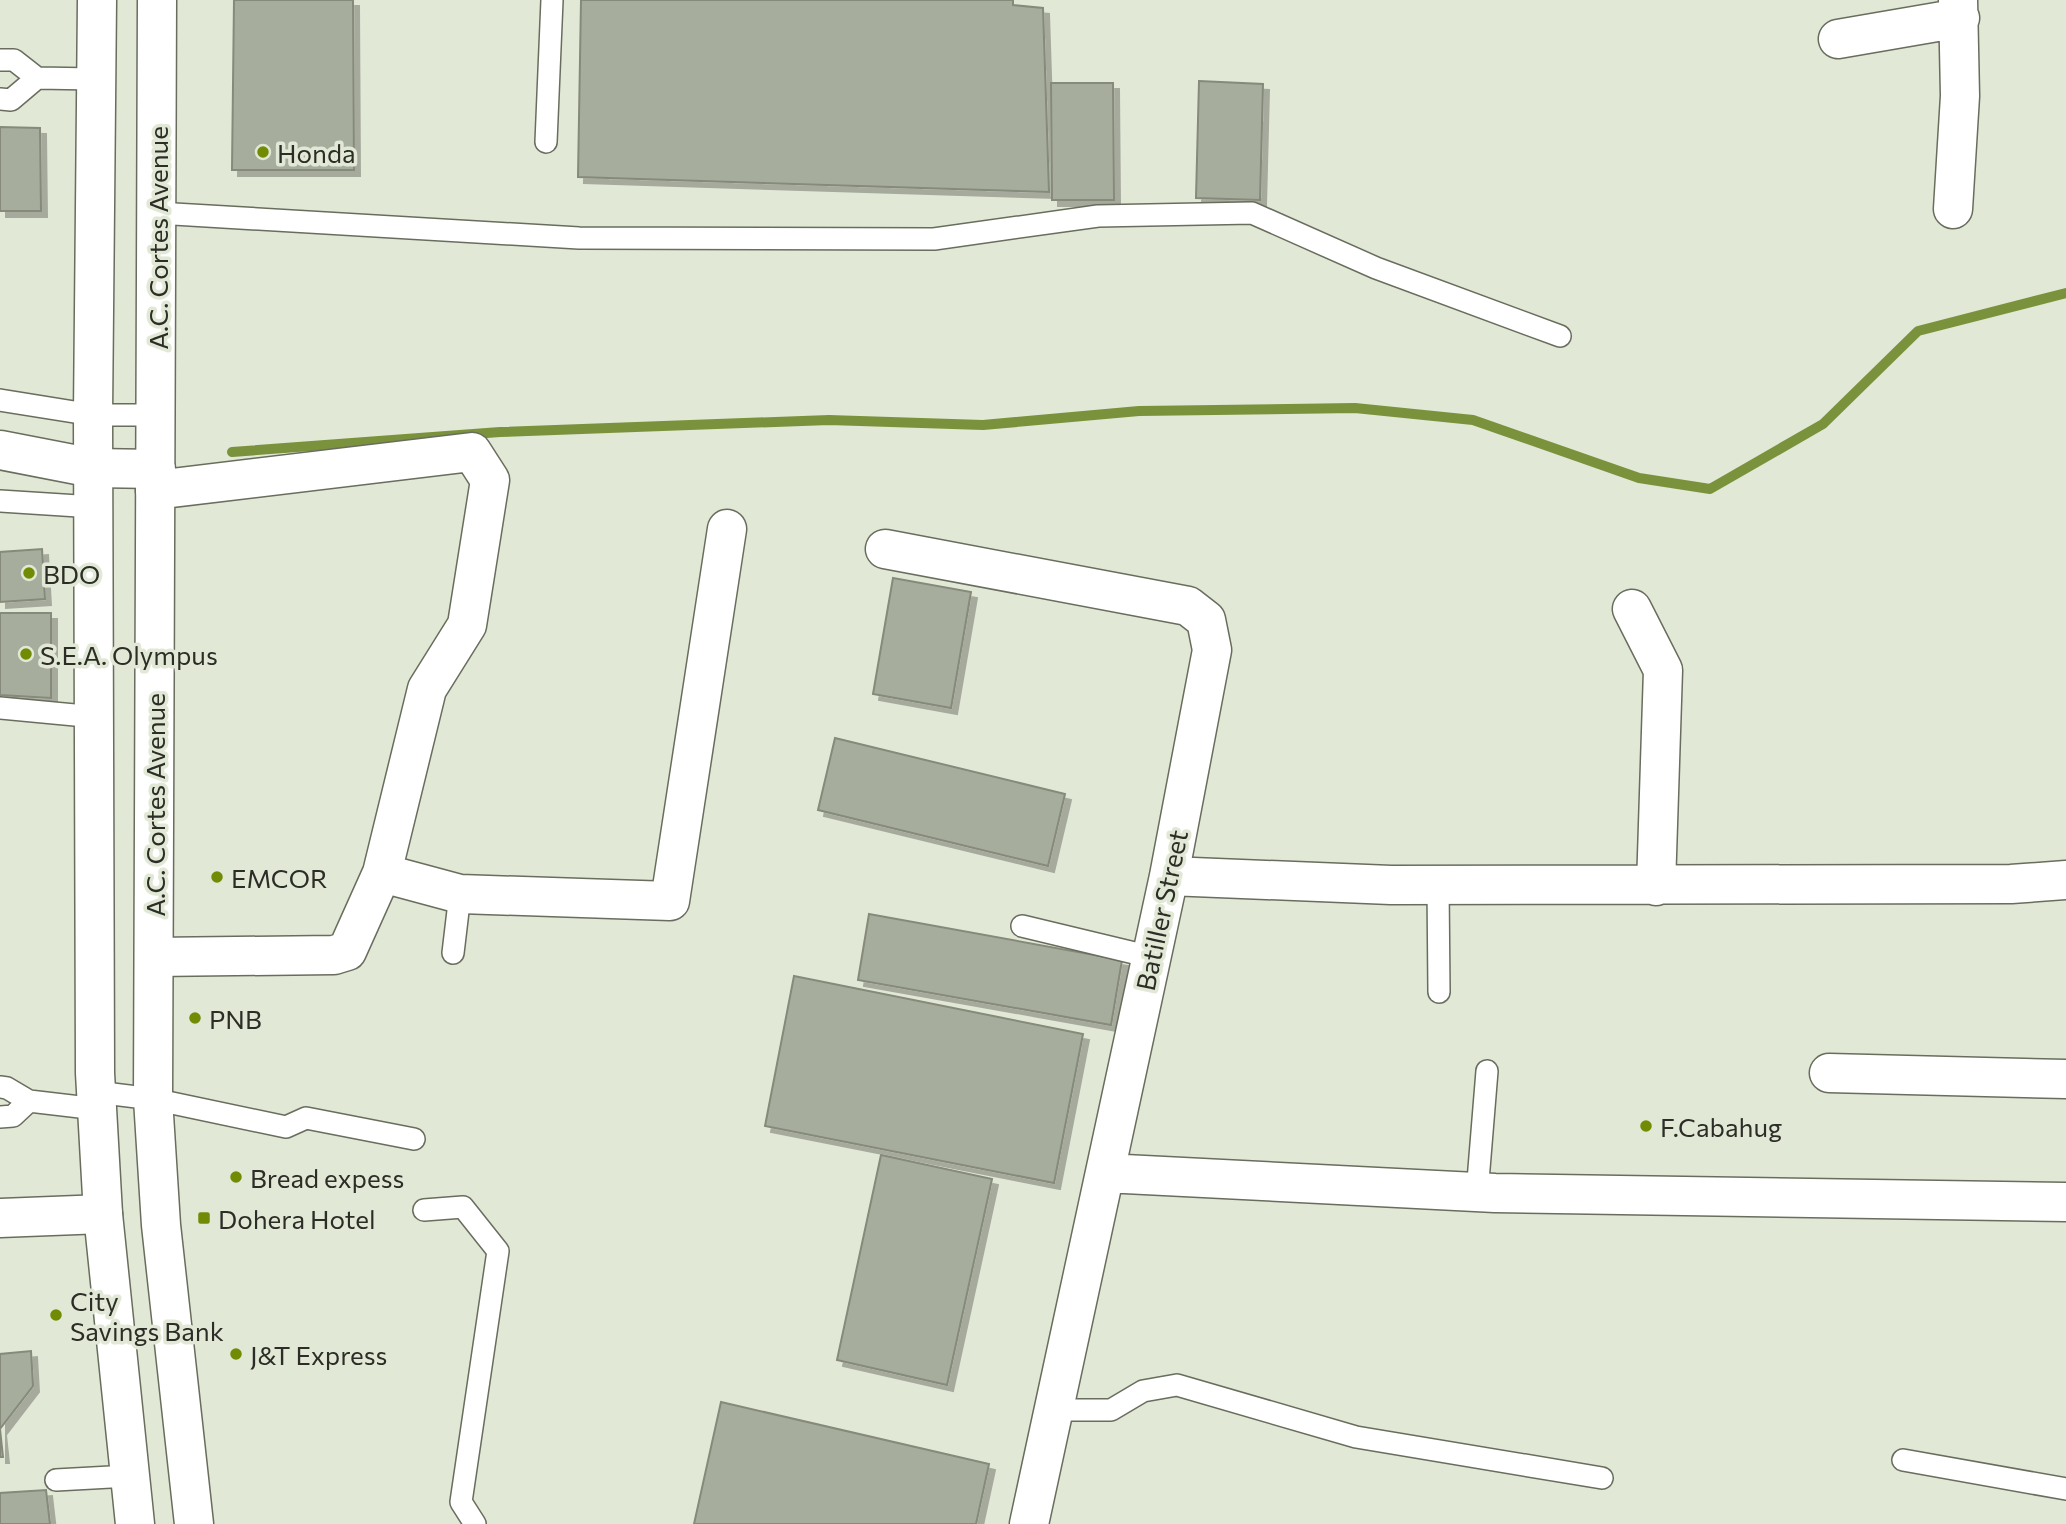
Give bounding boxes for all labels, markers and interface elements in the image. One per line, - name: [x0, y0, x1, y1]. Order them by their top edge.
- street label: A.C. Cortes Avenue: [142, 126, 173, 350]
- place label: Honda: [277, 137, 356, 168]
- marker: Honda: [255, 144, 271, 160]
- place label: BDO: [43, 558, 100, 589]
- marker: BDO: [21, 565, 37, 581]
- place label: S.E.A. Olympus: [40, 639, 218, 670]
- marker: S.E.A. Olympus: [18, 646, 34, 662]
- street label: A.C. Cortes Avenue: [139, 693, 170, 917]
- street label: Batiller Street: [1129, 827, 1193, 993]
- place label: EMCOR: [231, 862, 327, 893]
- marker: EMCOR: [209, 869, 225, 885]
- place label: PNB: [209, 1003, 262, 1034]
- marker: PNB: [187, 1010, 203, 1026]
- place label: F.Cabahug: [1660, 1111, 1782, 1142]
- marker: F.Cabahug: [1638, 1118, 1654, 1134]
- place label: Bread expess: [250, 1162, 404, 1193]
- marker: Bread expess: [228, 1169, 244, 1185]
- place label: Dohera Hotel: [218, 1203, 376, 1234]
- marker: Dohera Hotel: [196, 1210, 212, 1226]
- place label: City Savings Bank: [70, 1285, 224, 1346]
- marker: City Savings Bank: [48, 1307, 64, 1323]
- place label: J&T Express: [250, 1339, 387, 1370]
- marker: J&T Express: [228, 1346, 244, 1362]

